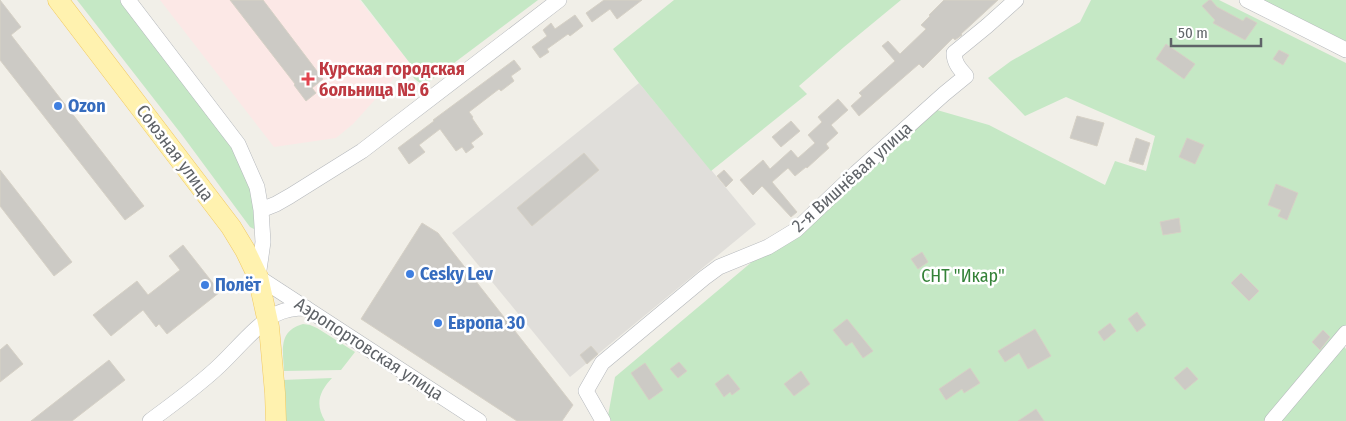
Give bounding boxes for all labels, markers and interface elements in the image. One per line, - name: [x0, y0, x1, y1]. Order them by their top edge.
- scale bar: [1171, 15, 1261, 47]
- text: 50 m: [1178, 24, 1208, 42]
- place label: Курская городская больница № 6: [319, 58, 465, 101]
- marker: Курская городская больница № 6: [301, 72, 315, 86]
- place label: Ozon: [68, 95, 106, 117]
- marker: Ozon: [52, 100, 64, 112]
- street label: Союзная улица: [132, 100, 219, 206]
- street label: 2-я Вишнёвая улица: [787, 117, 917, 237]
- place label: Cesky Lev: [420, 263, 494, 285]
- park label: СНТ "Икар": [921, 265, 1005, 287]
- marker: Cesky Lev: [404, 268, 416, 280]
- place label: Полёт: [215, 274, 261, 296]
- marker: Полёт: [199, 279, 211, 291]
- street label: Аэропортовская улица: [291, 293, 448, 405]
- place label: Европа 30: [448, 312, 526, 334]
- marker: Европа 30: [432, 317, 444, 329]

